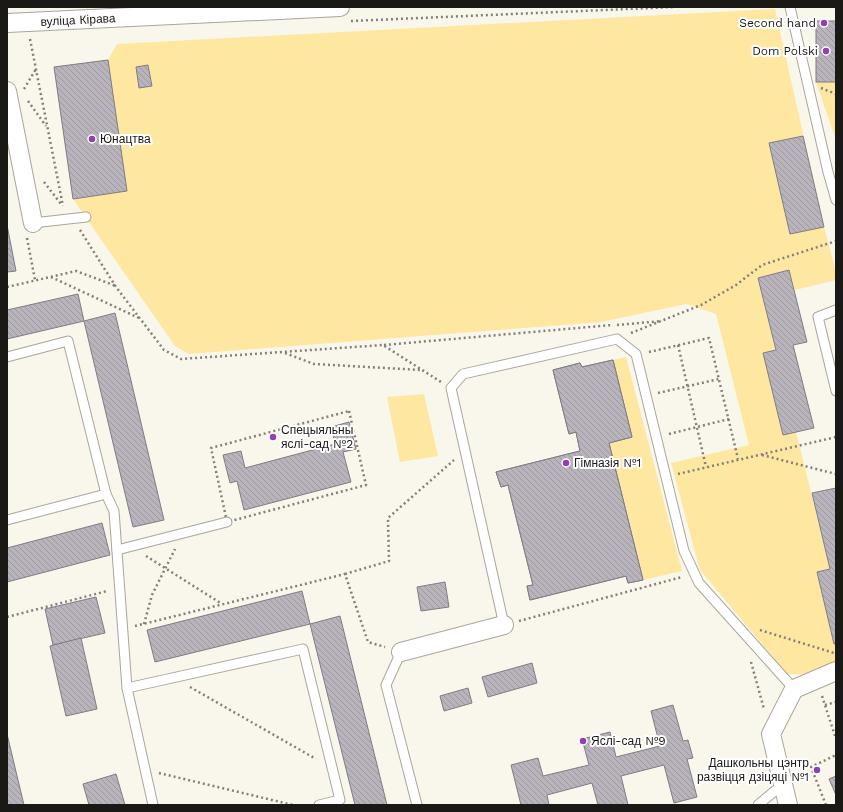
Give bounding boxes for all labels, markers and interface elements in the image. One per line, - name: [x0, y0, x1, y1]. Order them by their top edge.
- street label: вуліца Кірава: [40, 11, 116, 29]
- place label: Second hand: [739, 16, 816, 30]
- marker: Second hand: [819, 18, 829, 28]
- place label: Dom Polski: [752, 44, 818, 58]
- marker: Dom Polski: [821, 46, 831, 56]
- place label: Юнацтва: [100, 132, 151, 146]
- marker: Юнацтва: [87, 134, 97, 144]
- place label: Спецыяльны яслі-сад №2: [281, 423, 353, 451]
- marker: Спецыяльны яслі-сад №2: [268, 432, 278, 442]
- place label: Гімназія №1: [574, 456, 641, 470]
- marker: Гімназія №1: [561, 458, 571, 468]
- place label: Яслі-сад №9: [591, 734, 666, 748]
- marker: Яслі-сад №9: [578, 736, 588, 746]
- place label: Дашкольны цэнтр развіцця дзіцяці №1: [697, 756, 809, 784]
- marker: Дашкольны цэнтр развіцця дзіцяці №1: [812, 765, 822, 775]

